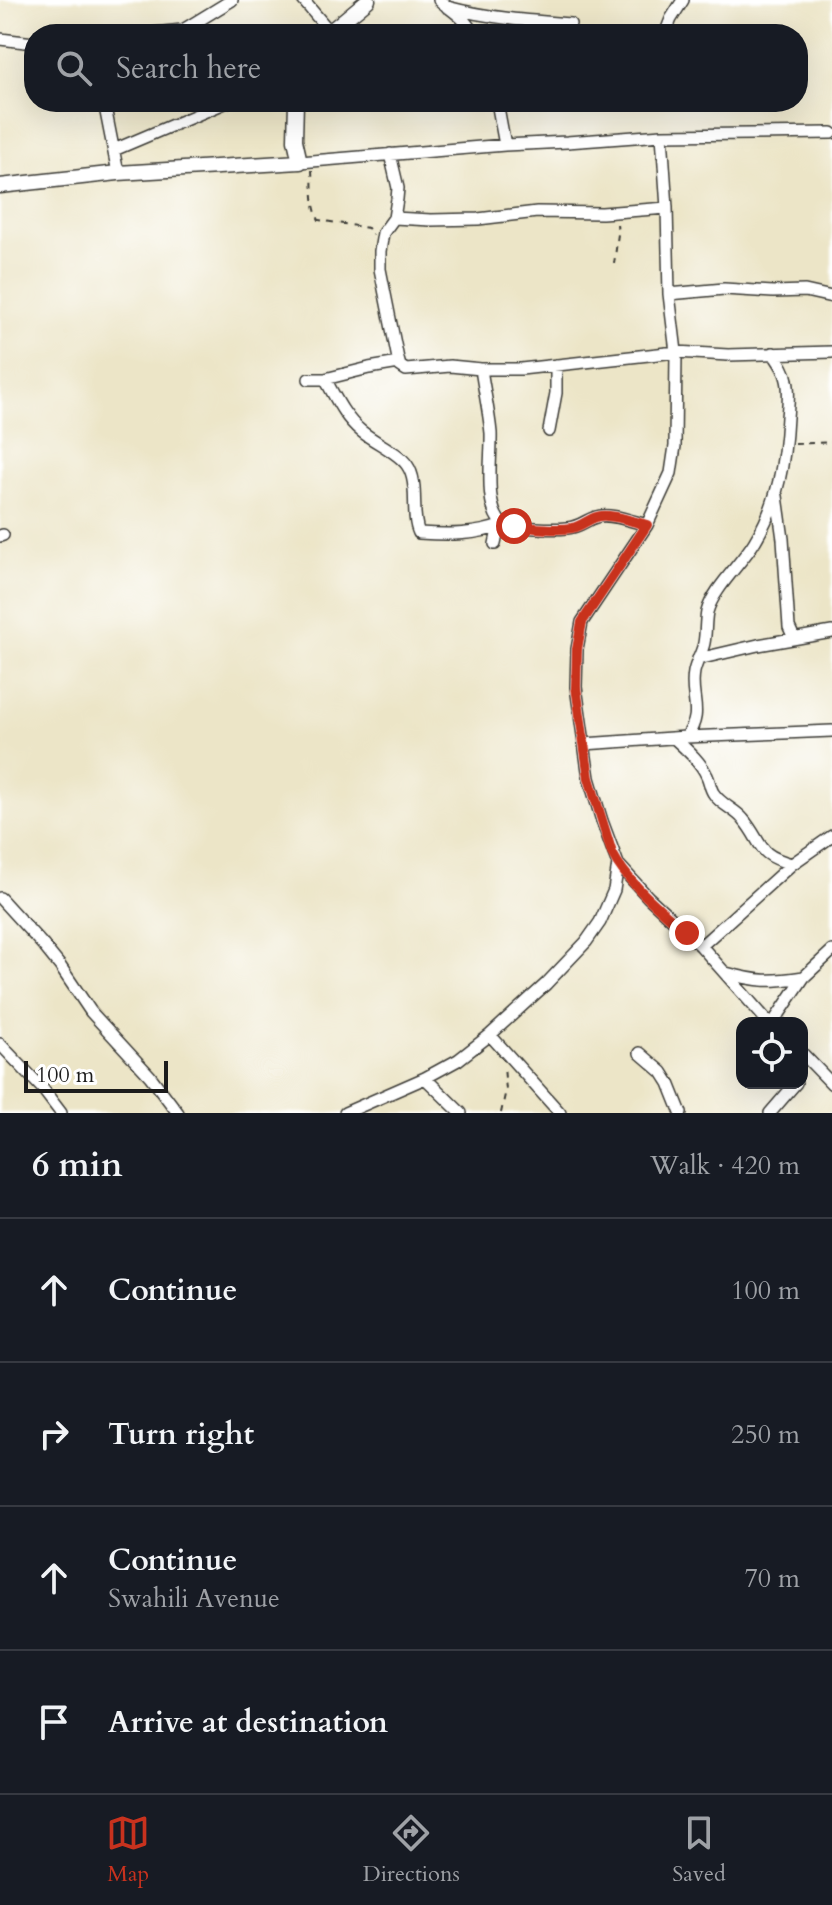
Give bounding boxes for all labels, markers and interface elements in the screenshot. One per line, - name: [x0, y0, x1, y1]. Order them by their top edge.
- search box: [24, 24, 808, 112]
- icon: search: [52, 46, 96, 90]
- text: Search here: [116, 48, 261, 89]
- route start: [496, 508, 532, 544]
- route end: [669, 915, 705, 951]
- map controls: [736, 1017, 808, 1089]
- button: locate: [736, 1017, 808, 1089]
- scale bar: [24, 1057, 168, 1093]
- text: 100 m: [36, 1060, 94, 1090]
- text: 6 min: [32, 1142, 123, 1188]
- text: Walk · 420 m: [650, 1148, 800, 1183]
- icon: ahead: [32, 1268, 76, 1312]
- text: Continue: [108, 1270, 237, 1311]
- text: 100 m: [731, 1273, 800, 1308]
- icon: right: [32, 1412, 76, 1456]
- text: Turn right: [108, 1414, 254, 1455]
- text: 250 m: [731, 1417, 800, 1452]
- text: Continue: [108, 1540, 237, 1581]
- icon: ahead: [32, 1556, 76, 1600]
- text: 70 m: [744, 1561, 800, 1596]
- text: Swahili Avenue: [108, 1581, 280, 1616]
- icon: arrive: [32, 1700, 76, 1744]
- text: Arrive at destination: [108, 1702, 388, 1743]
- tab: Map: [106, 1811, 150, 1889]
- tab: Directions: [363, 1811, 460, 1889]
- tab: Saved: [672, 1811, 726, 1889]

